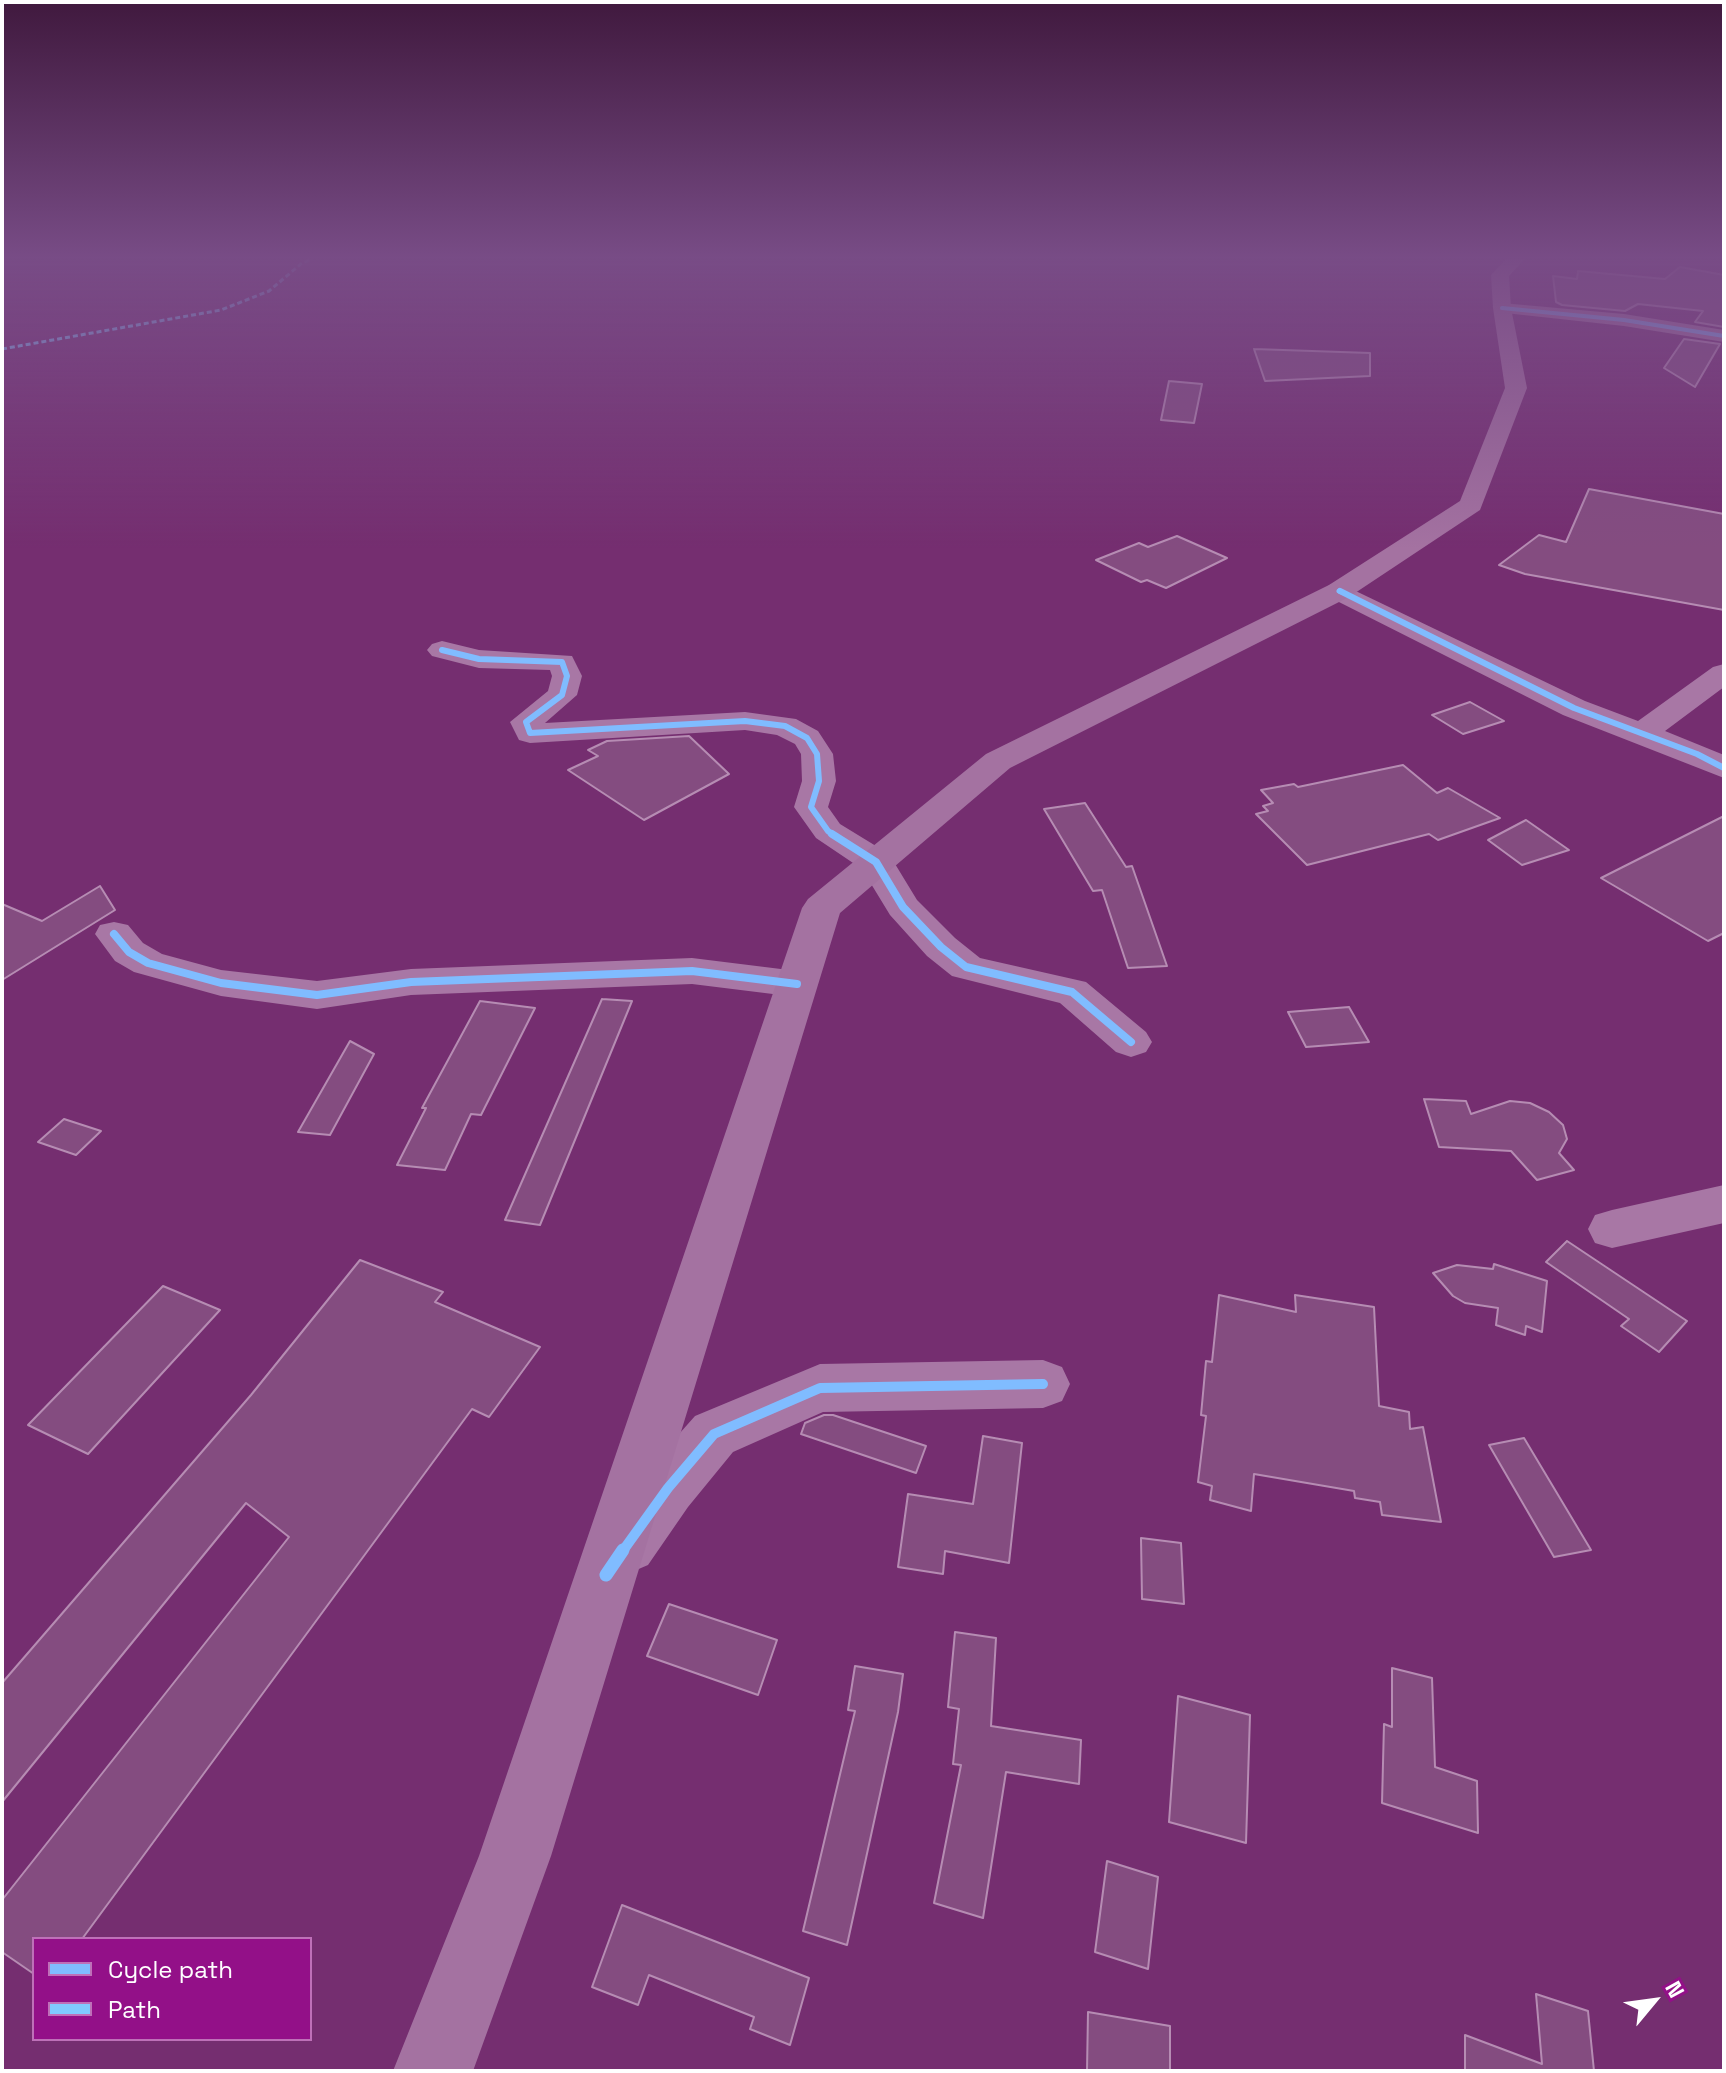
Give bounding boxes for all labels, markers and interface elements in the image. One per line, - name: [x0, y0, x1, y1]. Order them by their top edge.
- legend: [32, 1937, 312, 2041]
- text: Cycle path: [108, 1954, 233, 1985]
- north arrow: [1614, 1961, 1694, 2041]
- text: N: [1659, 1976, 1691, 2003]
- text: Path: [108, 1994, 161, 2025]

